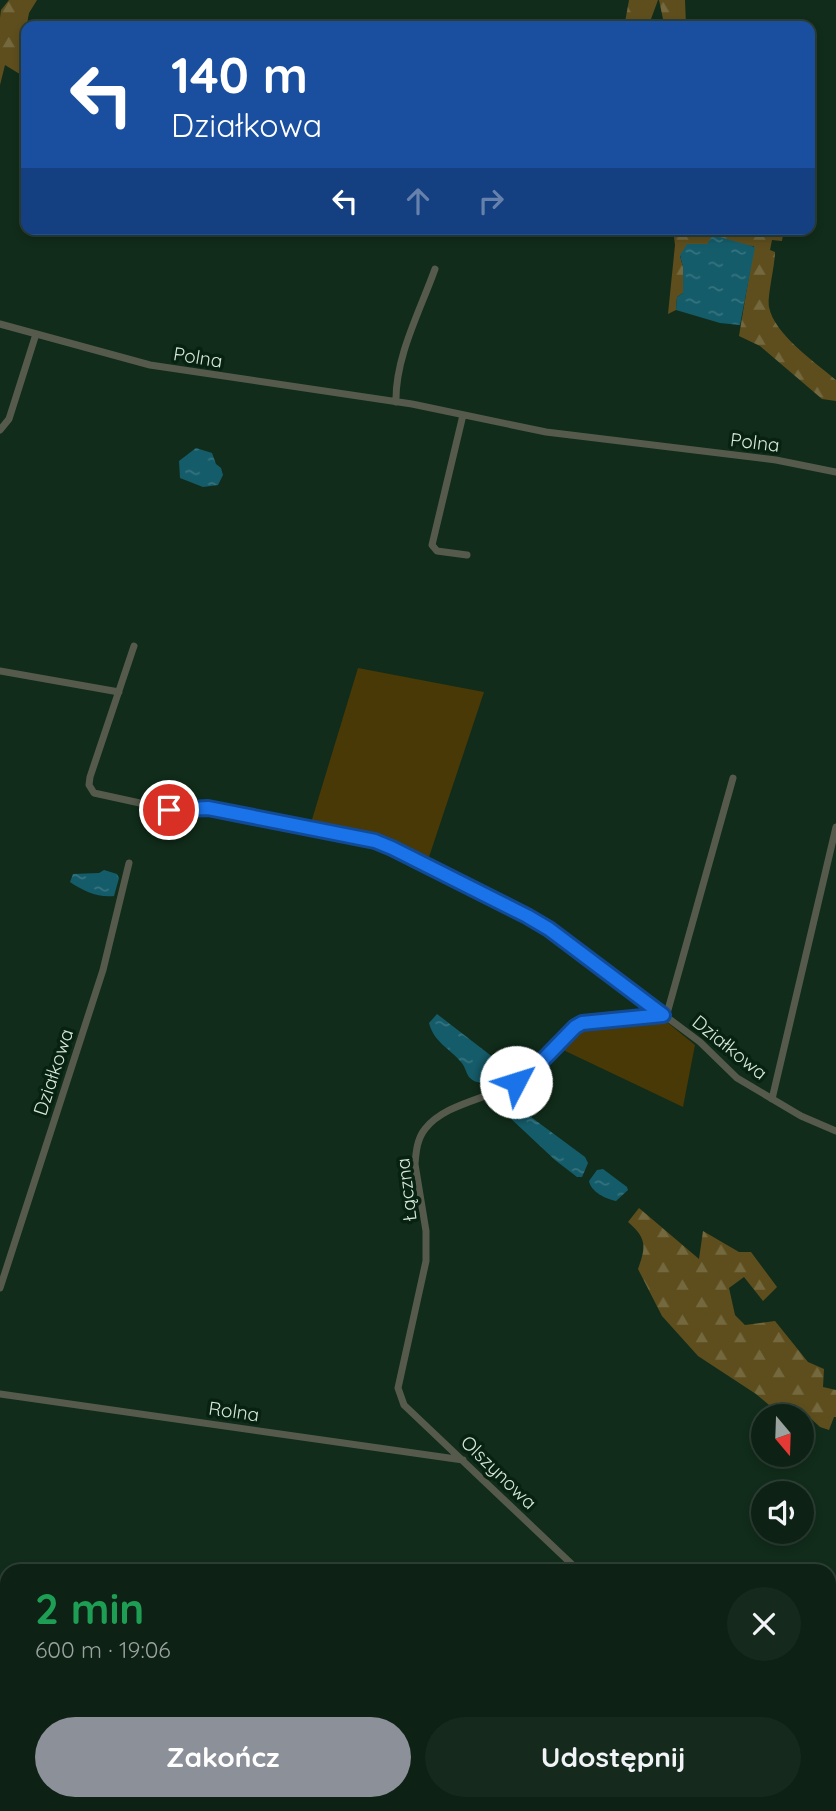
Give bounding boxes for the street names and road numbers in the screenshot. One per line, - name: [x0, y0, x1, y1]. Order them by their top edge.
- street label: Polna: [172, 341, 224, 373]
- street label: Polna: [729, 427, 781, 457]
- street label: Działkowa: [688, 1009, 772, 1085]
- street label: Działkowa: [28, 1026, 78, 1118]
- street label: Łączna: [390, 1157, 422, 1223]
- street label: Rolna: [207, 1396, 261, 1426]
- street label: Olszynowa: [456, 1430, 542, 1514]

